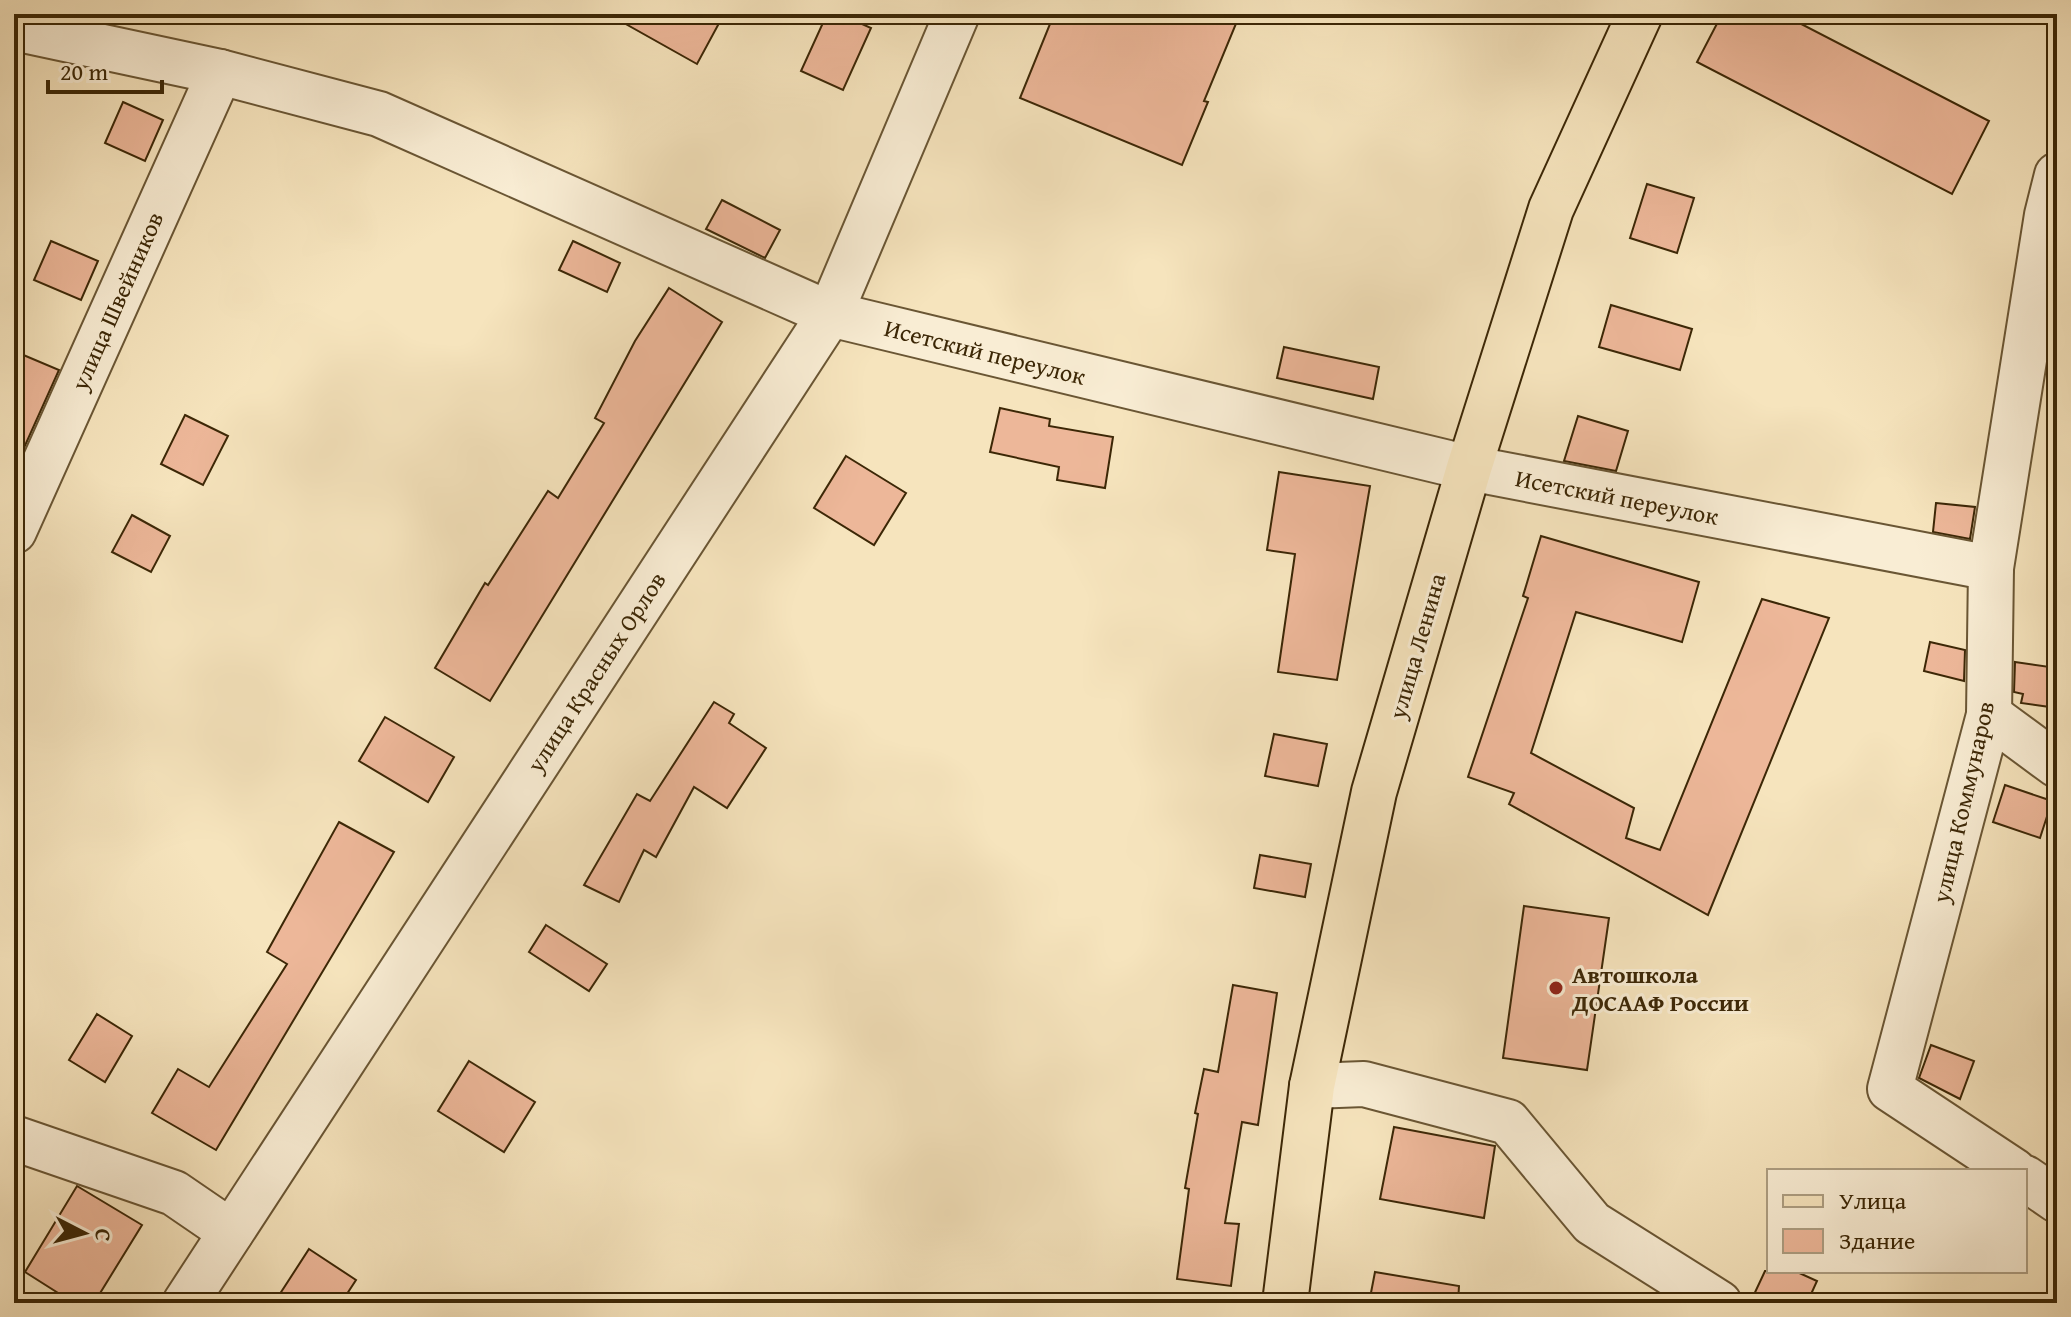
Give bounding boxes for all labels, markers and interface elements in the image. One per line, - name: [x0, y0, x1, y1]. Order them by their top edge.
- scale bar: [48, 44, 162, 94]
- text: 20 m: [60, 54, 108, 89]
- street label: улица Швейников: [62, 206, 172, 397]
- street label: Исетский переулок: [881, 310, 1090, 394]
- street label: Исетский переулок: [1513, 460, 1722, 534]
- street label: улица Красных Орлов: [517, 565, 674, 780]
- street label: улица Ленина: [1379, 568, 1455, 724]
- street label: улица Коммунаров: [1923, 698, 2003, 907]
- place label: Автошкола ДОСААФ России: [1571, 957, 1749, 1020]
- marker: Автошкола ДОСААФ России: [1547, 979, 1565, 997]
- legend: [1767, 1169, 2027, 1273]
- text: Улица: [1839, 1183, 1907, 1218]
- north arrow: [44, 1193, 124, 1273]
- text: Здание: [1839, 1223, 1915, 1258]
- text: С: [87, 1227, 120, 1243]

